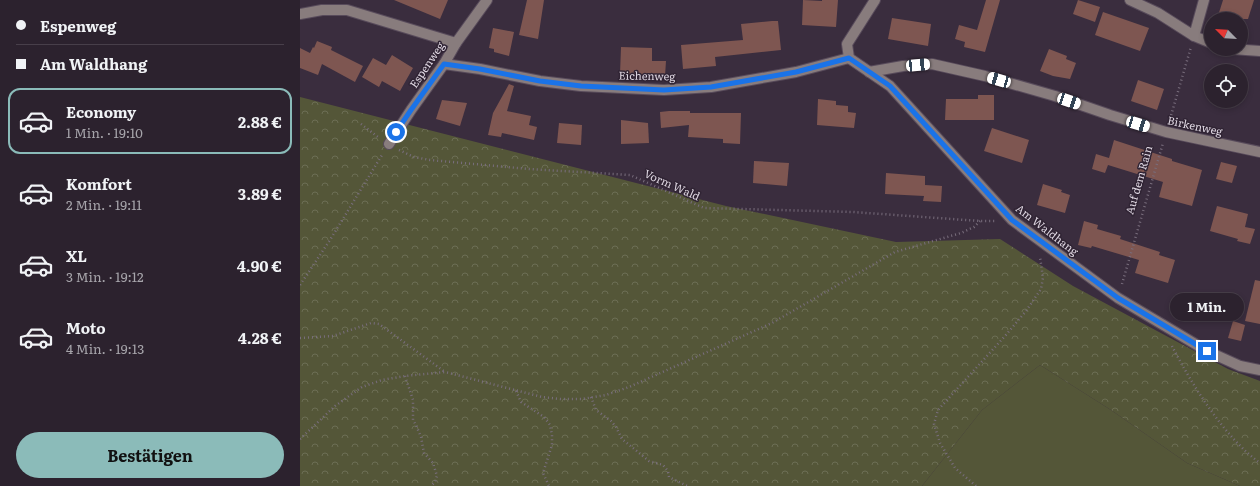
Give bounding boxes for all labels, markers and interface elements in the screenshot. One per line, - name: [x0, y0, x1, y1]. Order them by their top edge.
- north arrow: [1204, 12, 1248, 56]
- map controls: [1204, 12, 1248, 108]
- text: Espenweg: [40, 14, 116, 37]
- street label: Espenweg: [405, 38, 448, 91]
- text: Am Waldhang: [40, 52, 147, 75]
- car: [906, 58, 930, 72]
- button: locate: [1204, 64, 1248, 108]
- street label: Eichenweg: [618, 67, 676, 84]
- car: [986, 71, 1012, 89]
- car: [1056, 91, 1082, 111]
- text: Economy: [66, 100, 136, 123]
- icon: car: [18, 103, 54, 139]
- text: 2.88 €: [238, 110, 282, 133]
- street label: Birkenweg: [1166, 111, 1225, 139]
- car: [1125, 115, 1151, 133]
- text: 1 Min. · 19:10: [66, 123, 143, 142]
- route start: [387, 123, 405, 141]
- street label: Auf dem Rain: [1121, 143, 1155, 216]
- street label: Vorm Wald: [642, 165, 703, 204]
- text: Komfort: [66, 172, 132, 195]
- icon: car: [18, 175, 54, 211]
- text: 3.89 €: [238, 182, 282, 205]
- text: 2 Min. · 19:11: [66, 195, 142, 214]
- street label: Am Waldhang: [1013, 200, 1083, 259]
- text: XL: [66, 244, 87, 267]
- icon: car: [18, 247, 54, 283]
- text: 4.90 €: [237, 254, 282, 277]
- text: 3 Min. · 19:12: [66, 267, 144, 286]
- callout: 1 Min.: [1170, 293, 1244, 321]
- text: 1 Min.: [1188, 297, 1226, 316]
- text: Moto: [66, 316, 106, 339]
- icon: car: [18, 319, 54, 355]
- text: 4.28 €: [238, 326, 282, 349]
- text: 4 Min. · 19:13: [66, 339, 144, 358]
- route end: [1198, 342, 1216, 360]
- button: Bestätigen: [16, 432, 284, 478]

